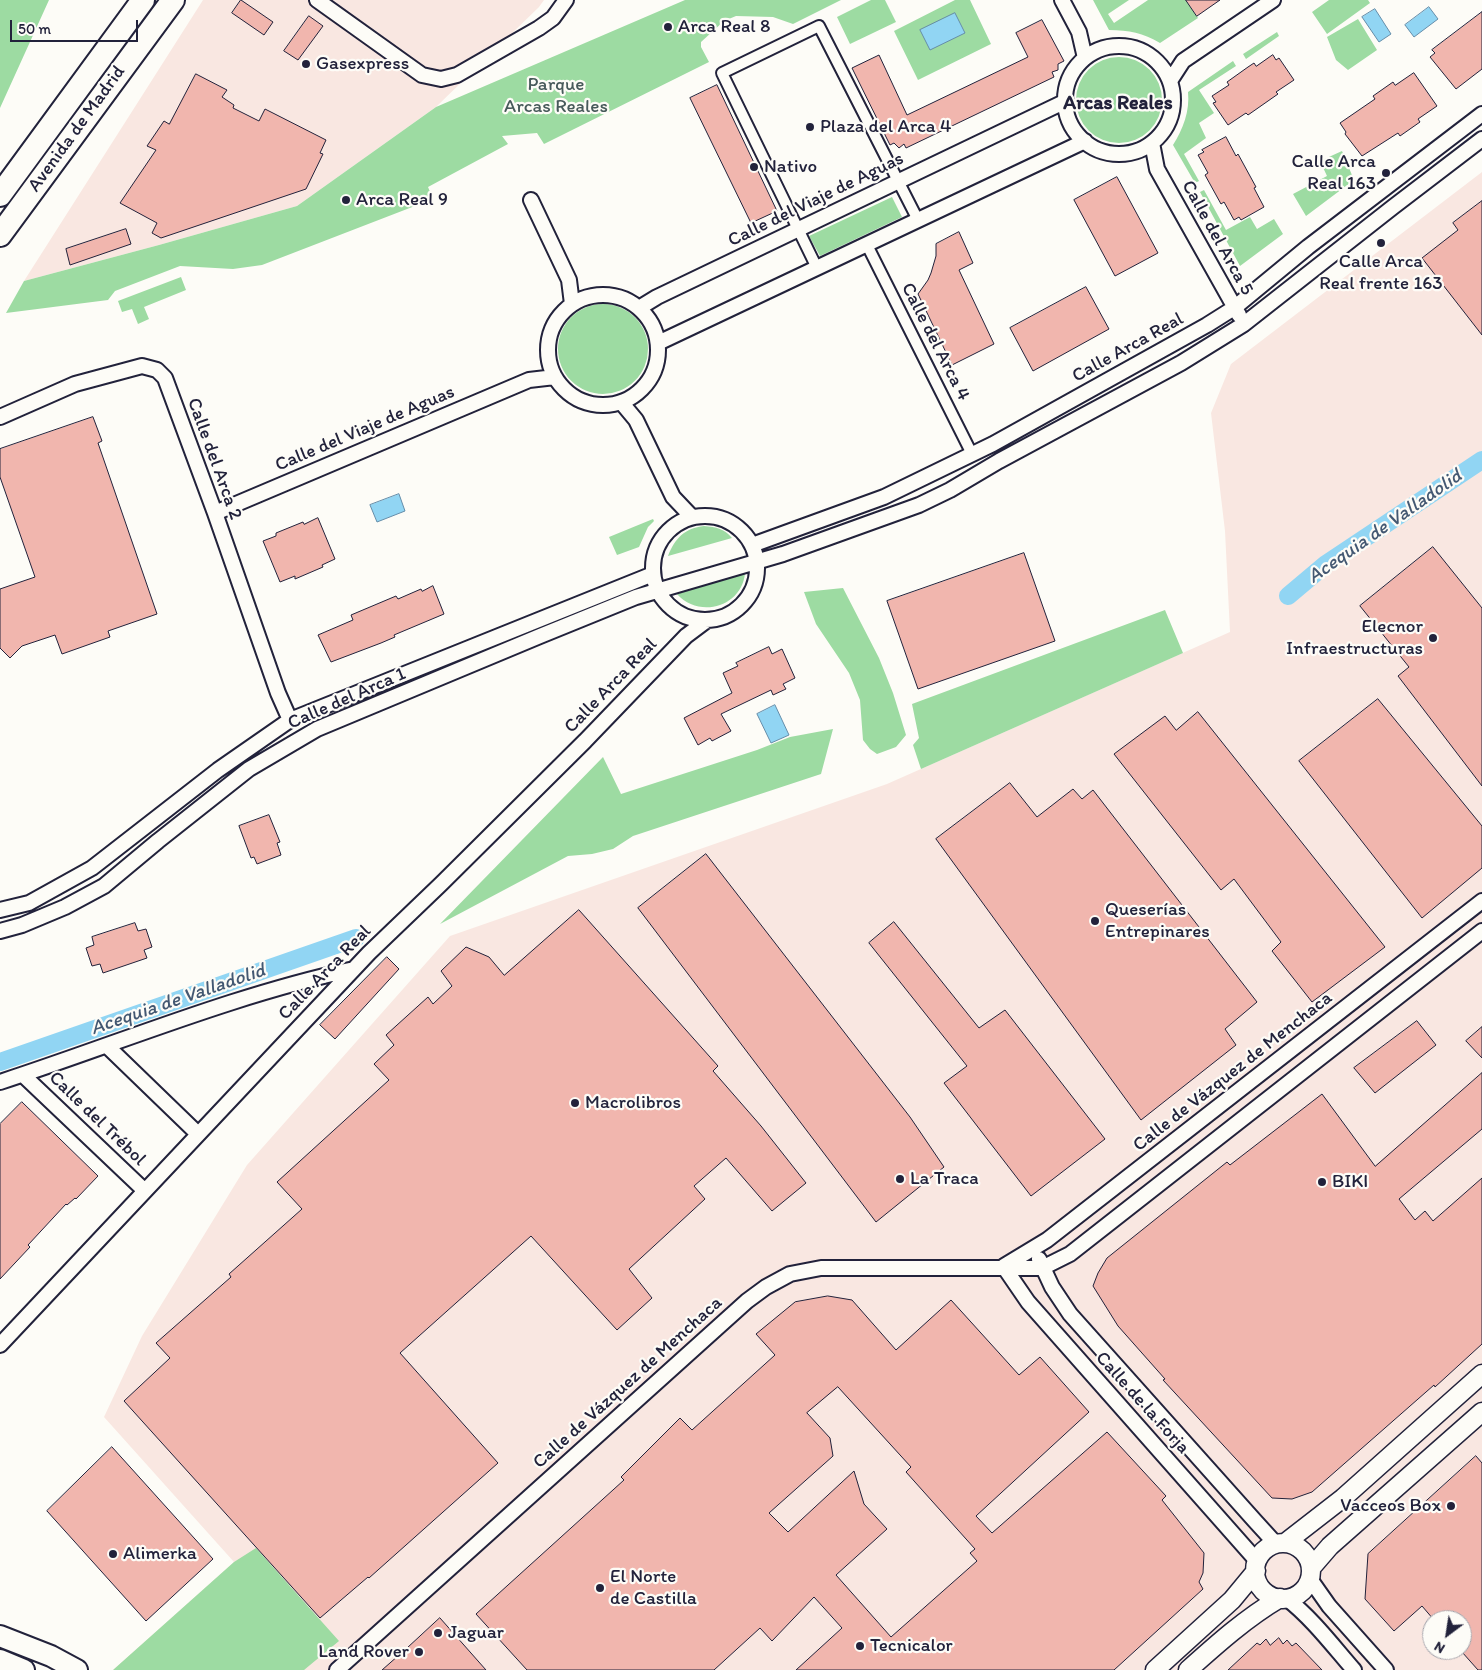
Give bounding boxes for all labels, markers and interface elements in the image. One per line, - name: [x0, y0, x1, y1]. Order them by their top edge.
- scale bar: [12, 10, 140, 42]
- place label: Arca Real 8: [678, 16, 770, 38]
- text: 50 m: [18, 20, 51, 38]
- marker: Arca Real 8: [662, 21, 674, 33]
- place label: Gasexpress: [316, 53, 409, 75]
- marker: Gasexpress: [300, 58, 312, 70]
- street label: Avenida de Madrid: [24, 61, 130, 197]
- park label: Parque Arcas Reales: [504, 74, 608, 118]
- district label: Arcas Reales: [1063, 92, 1173, 116]
- place label: Plaza del Arca 4: [820, 116, 951, 138]
- marker: Plaza del Arca 4: [804, 121, 816, 133]
- street label: Calle del Viaje de Aguas: [724, 148, 908, 252]
- place label: Calle Arca Real 163: [1292, 151, 1376, 195]
- place label: Nativo: [764, 156, 817, 178]
- marker: Nativo: [748, 161, 760, 173]
- marker: Calle Arca Real 163: [1380, 167, 1392, 179]
- street label: Calle del Arca 5: [1176, 177, 1258, 299]
- place label: Arca Real 9: [356, 189, 448, 211]
- marker: Arca Real 9: [340, 194, 352, 206]
- marker: Calle Arca Real frente 163: [1375, 237, 1387, 249]
- place label: Calle Arca Real frente 163: [1319, 251, 1443, 295]
- street label: Calle del Arca 4: [896, 279, 974, 405]
- street label: Calle Arca Real: [1068, 308, 1188, 388]
- street label: Calle del Viaje de Aguas: [272, 381, 458, 477]
- street label: Calle del Arca 2: [181, 395, 247, 523]
- water label: Acequia de Valladolid: [1303, 465, 1467, 589]
- place label: Elecnor Infraestructuras: [1286, 616, 1423, 660]
- marker: Elecnor Infraestructuras: [1427, 632, 1439, 644]
- street label: Calle Arca Real: [560, 634, 662, 738]
- street label: Calle del Arca 1: [285, 663, 409, 735]
- place label: Queserías Entrepinares: [1105, 899, 1210, 943]
- marker: Queserías Entrepinares: [1089, 915, 1101, 927]
- street label: Calle Arca Real: [274, 921, 376, 1025]
- water label: Acequia de Valladolid: [88, 959, 268, 1041]
- street label: Calle de Vázquez de Menchaca: [1129, 987, 1337, 1157]
- street label: Calle del Trébol: [44, 1067, 150, 1171]
- place label: Macrolibros: [585, 1092, 681, 1114]
- marker: Macrolibros: [569, 1097, 581, 1109]
- place label: La Traca: [910, 1168, 978, 1190]
- place label: BIKI: [1332, 1171, 1368, 1193]
- marker: La Traca: [894, 1173, 906, 1185]
- marker: BIKI: [1316, 1176, 1328, 1188]
- street label: Calle de Vázquez de Menchaca: [529, 1292, 727, 1474]
- street label: Calle de la Forja: [1090, 1347, 1194, 1459]
- place label: Vacceos Box: [1340, 1495, 1441, 1517]
- marker: Vacceos Box: [1445, 1500, 1457, 1512]
- place label: Alimerka: [123, 1543, 197, 1565]
- marker: Alimerka: [107, 1548, 119, 1560]
- place label: El Norte de Castilla: [610, 1566, 697, 1610]
- marker: El Norte de Castilla: [594, 1582, 606, 1594]
- north arrow: [1422, 1610, 1472, 1660]
- place label: Jaguar: [448, 1622, 504, 1644]
- marker: Jaguar: [432, 1627, 444, 1639]
- place label: Tecnicalor: [870, 1635, 953, 1657]
- text: N: [1431, 1638, 1448, 1657]
- marker: Tecnicalor: [854, 1640, 866, 1652]
- place label: Land Rover: [318, 1641, 409, 1663]
- marker: Land Rover: [413, 1646, 425, 1658]

